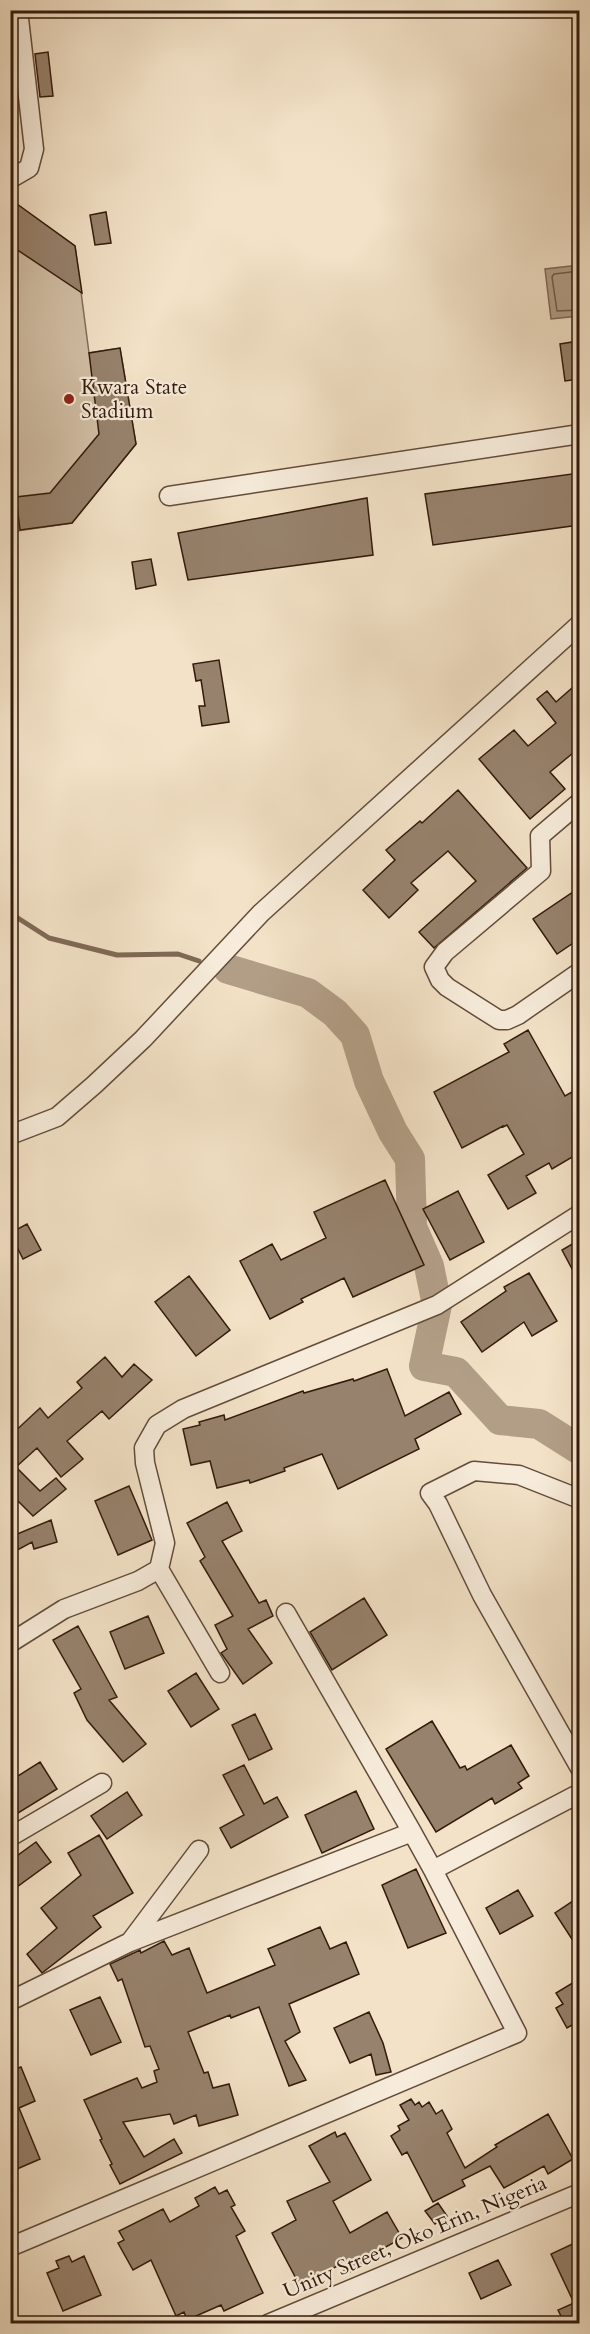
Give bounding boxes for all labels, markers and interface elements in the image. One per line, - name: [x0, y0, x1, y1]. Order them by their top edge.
- place label: Kwara State Stadium: [81, 373, 187, 426]
- marker: Kwara State Stadium: [62, 392, 76, 406]
- street label: Unity Street, Oko Erin, Nigeria: [279, 2168, 551, 2306]

